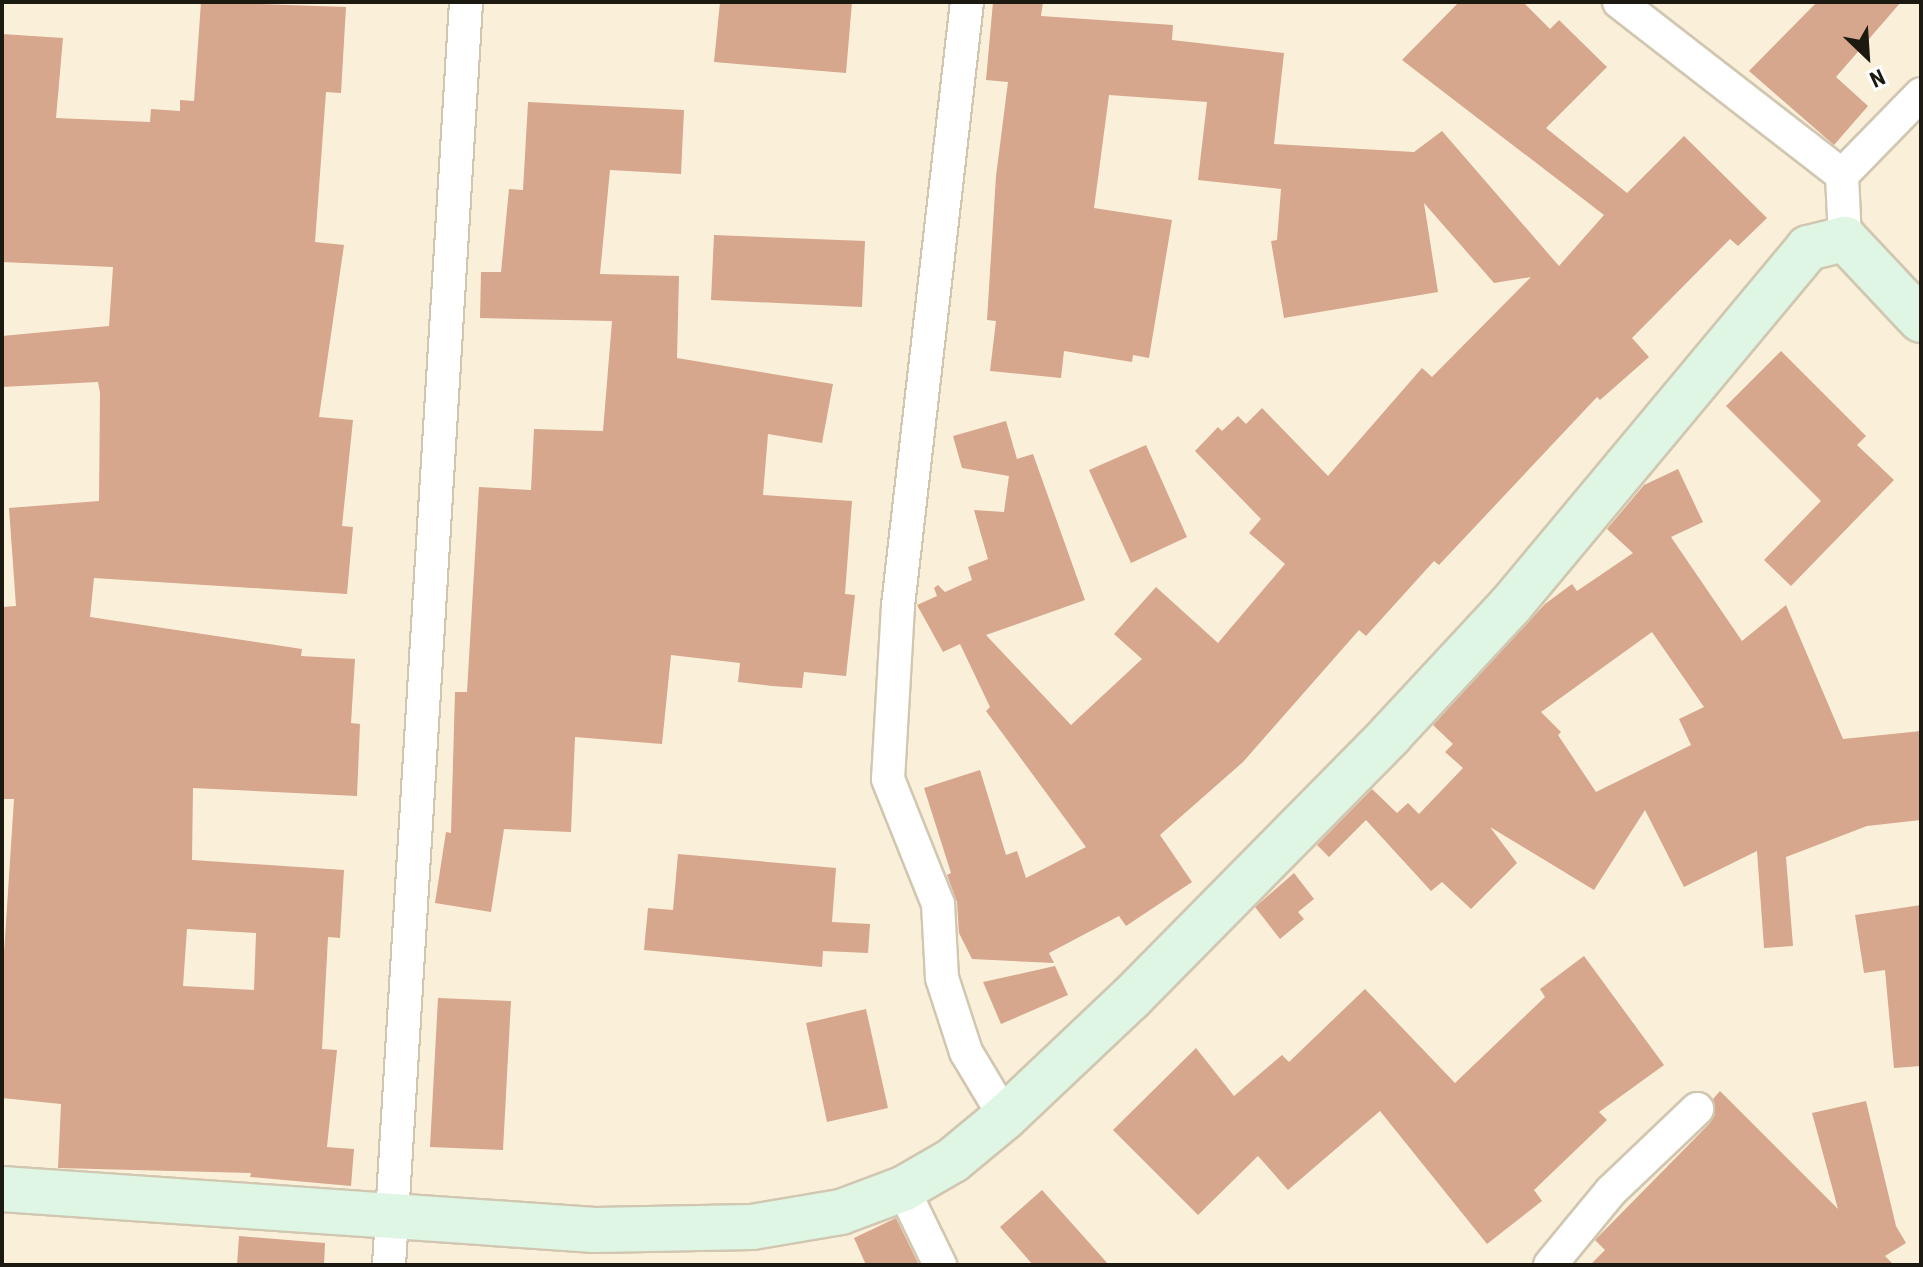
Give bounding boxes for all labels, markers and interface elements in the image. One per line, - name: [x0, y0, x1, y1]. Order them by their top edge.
- north arrow: [1827, 16, 1907, 96]
- text: N: [1866, 64, 1889, 92]

